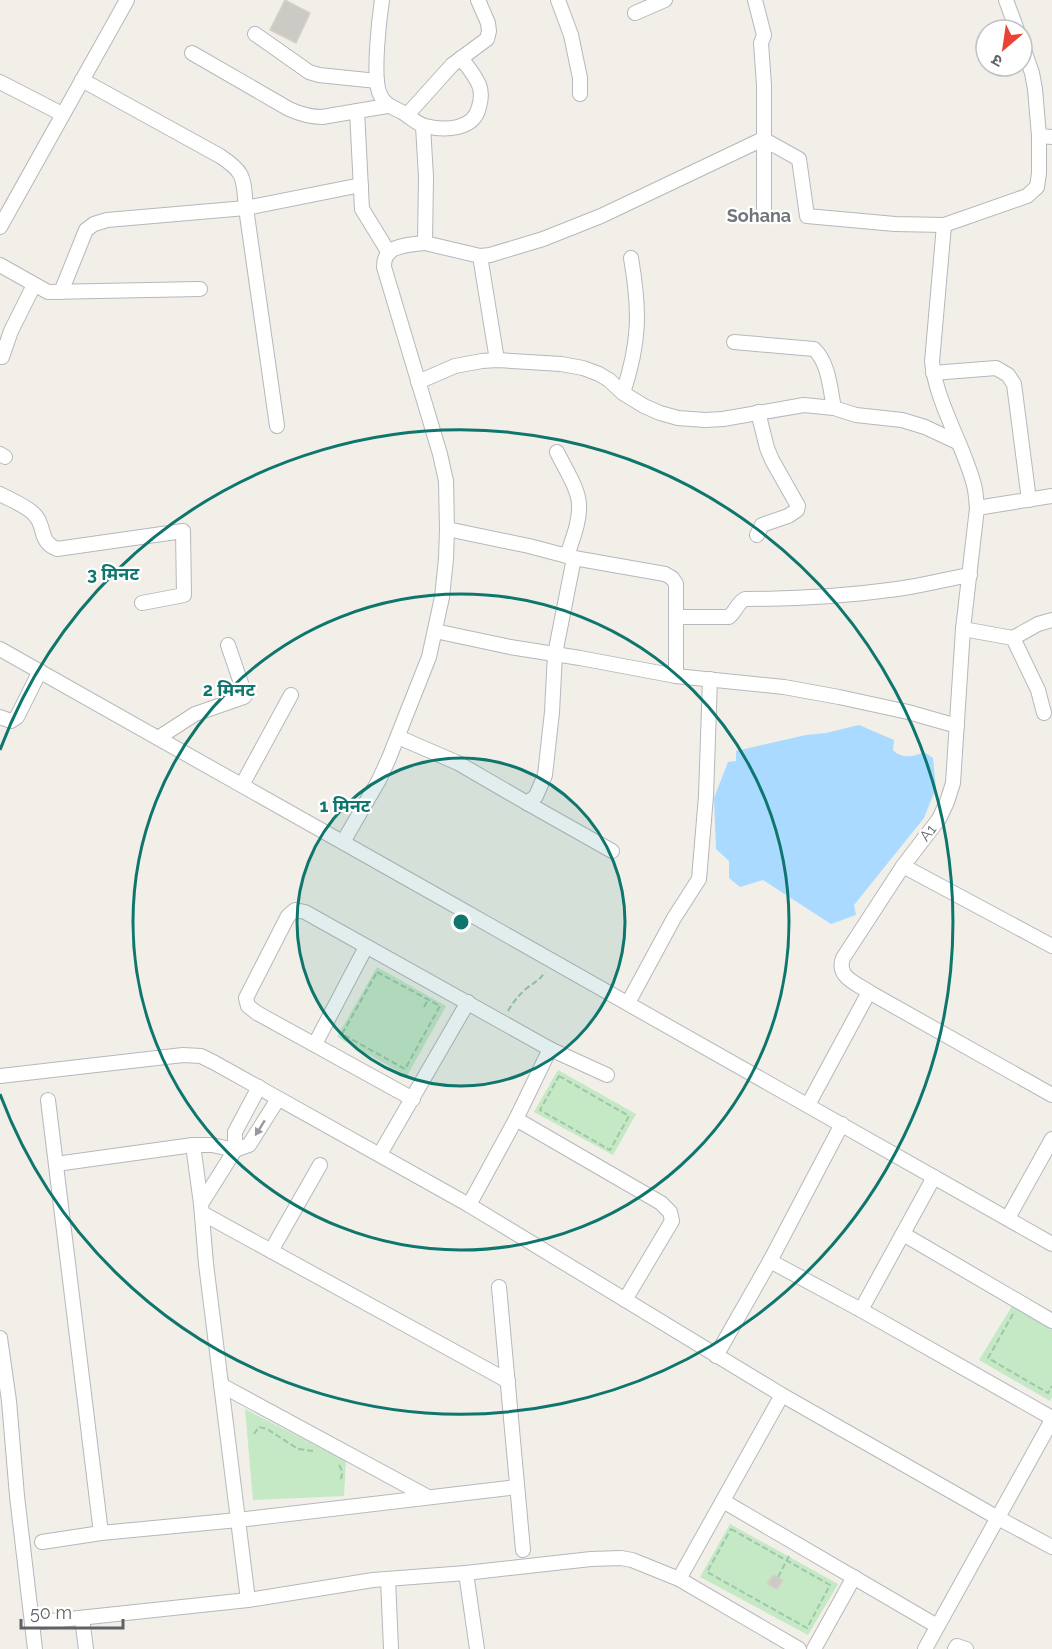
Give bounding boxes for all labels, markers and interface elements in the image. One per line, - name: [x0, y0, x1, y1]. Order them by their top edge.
- north arrow: [974, 18, 1034, 78]
- text: उ: [988, 50, 1006, 71]
- district label: Sohana: [727, 205, 791, 226]
- text: 3 मिनट: [87, 563, 139, 584]
- text: 2 मिनट: [203, 679, 255, 700]
- text: 1 मिनट: [320, 795, 371, 816]
- street label: A1: [916, 820, 941, 845]
- centre of rings: [451, 912, 471, 932]
- one-way arrow: [254, 1120, 265, 1136]
- scale bar: [21, 1592, 123, 1630]
- text: 50 m: [30, 1602, 72, 1623]

